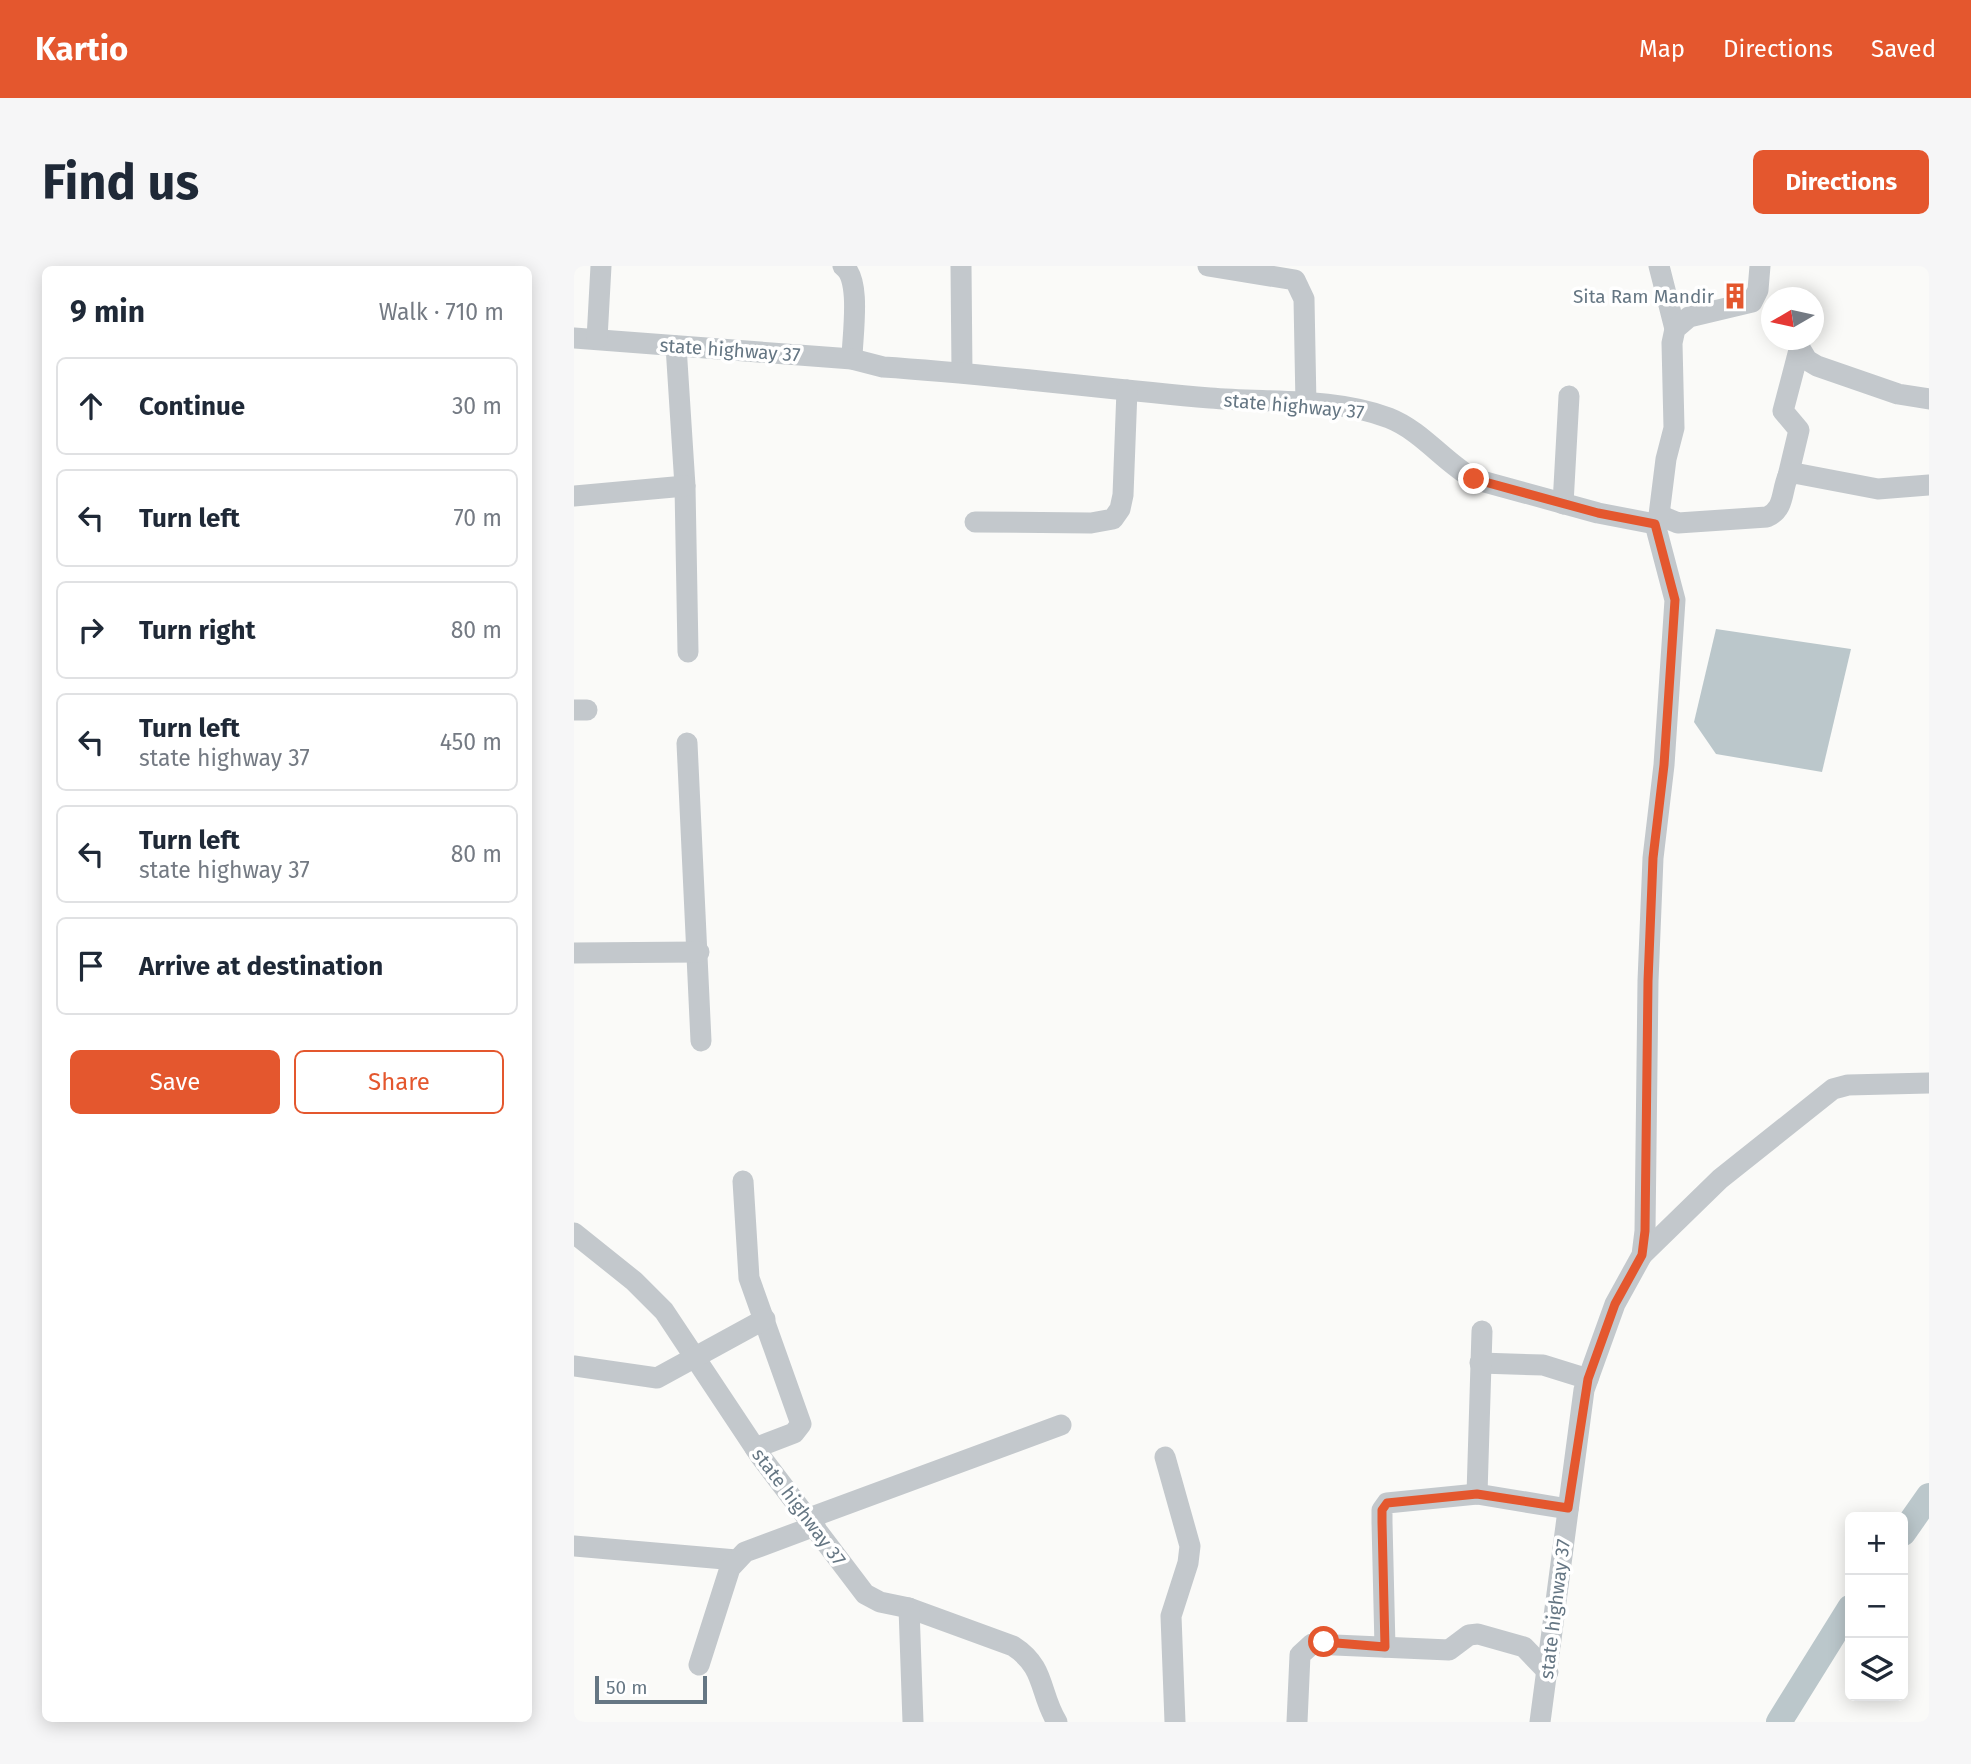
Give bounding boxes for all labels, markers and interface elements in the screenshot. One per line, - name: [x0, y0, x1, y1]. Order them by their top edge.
- text: Kartio: [35, 29, 128, 69]
- text: Map: [1639, 35, 1685, 63]
- text: Directions: [1723, 35, 1833, 63]
- text: Saved: [1871, 35, 1936, 63]
- button: Directions: [1753, 150, 1929, 214]
- text: Find us: [42, 153, 199, 212]
- building icon: Sita Ram Mandir: [1720, 281, 1750, 311]
- place label: Sita Ram Mandir: [1573, 285, 1715, 308]
- north arrow: [1761, 287, 1824, 350]
- text: 9 min: [70, 294, 145, 330]
- text: Walk · 710 m: [379, 298, 504, 326]
- street label: state highway 37: [659, 334, 801, 366]
- icon: ahead: [72, 387, 110, 425]
- street label: state highway 37: [1223, 388, 1365, 424]
- text: Continue: [139, 391, 245, 422]
- text: 30 m: [452, 392, 502, 420]
- route end: [1458, 463, 1489, 494]
- icon: left: [72, 499, 110, 537]
- text: Turn left: [139, 503, 240, 534]
- text: 70 m: [453, 504, 502, 532]
- icon: right: [72, 611, 110, 649]
- text: Turn right: [139, 615, 256, 646]
- text: 80 m: [451, 616, 502, 644]
- text: Turn left: [139, 713, 240, 744]
- icon: left: [72, 723, 110, 761]
- text: 450 m: [440, 728, 502, 756]
- text: state highway 37: [139, 744, 310, 772]
- text: Turn left: [139, 825, 240, 856]
- icon: left: [72, 835, 110, 873]
- text: 80 m: [451, 840, 502, 868]
- text: state highway 37: [139, 856, 310, 884]
- icon: arrive: [72, 947, 110, 985]
- text: Arrive at destination: [139, 951, 383, 982]
- button: Save: [70, 1050, 280, 1114]
- button: Share: [294, 1050, 504, 1114]
- street label: state highway 37: [747, 1444, 851, 1570]
- map controls: [1845, 1512, 1908, 1701]
- button: +: [1845, 1512, 1908, 1575]
- street label: state highway 37: [1535, 1538, 1575, 1680]
- button: −: [1845, 1575, 1908, 1638]
- route start: [1308, 1626, 1339, 1657]
- button: layers: [1845, 1638, 1908, 1701]
- scale bar: [595, 1673, 707, 1705]
- text: 50 m: [606, 1676, 647, 1699]

